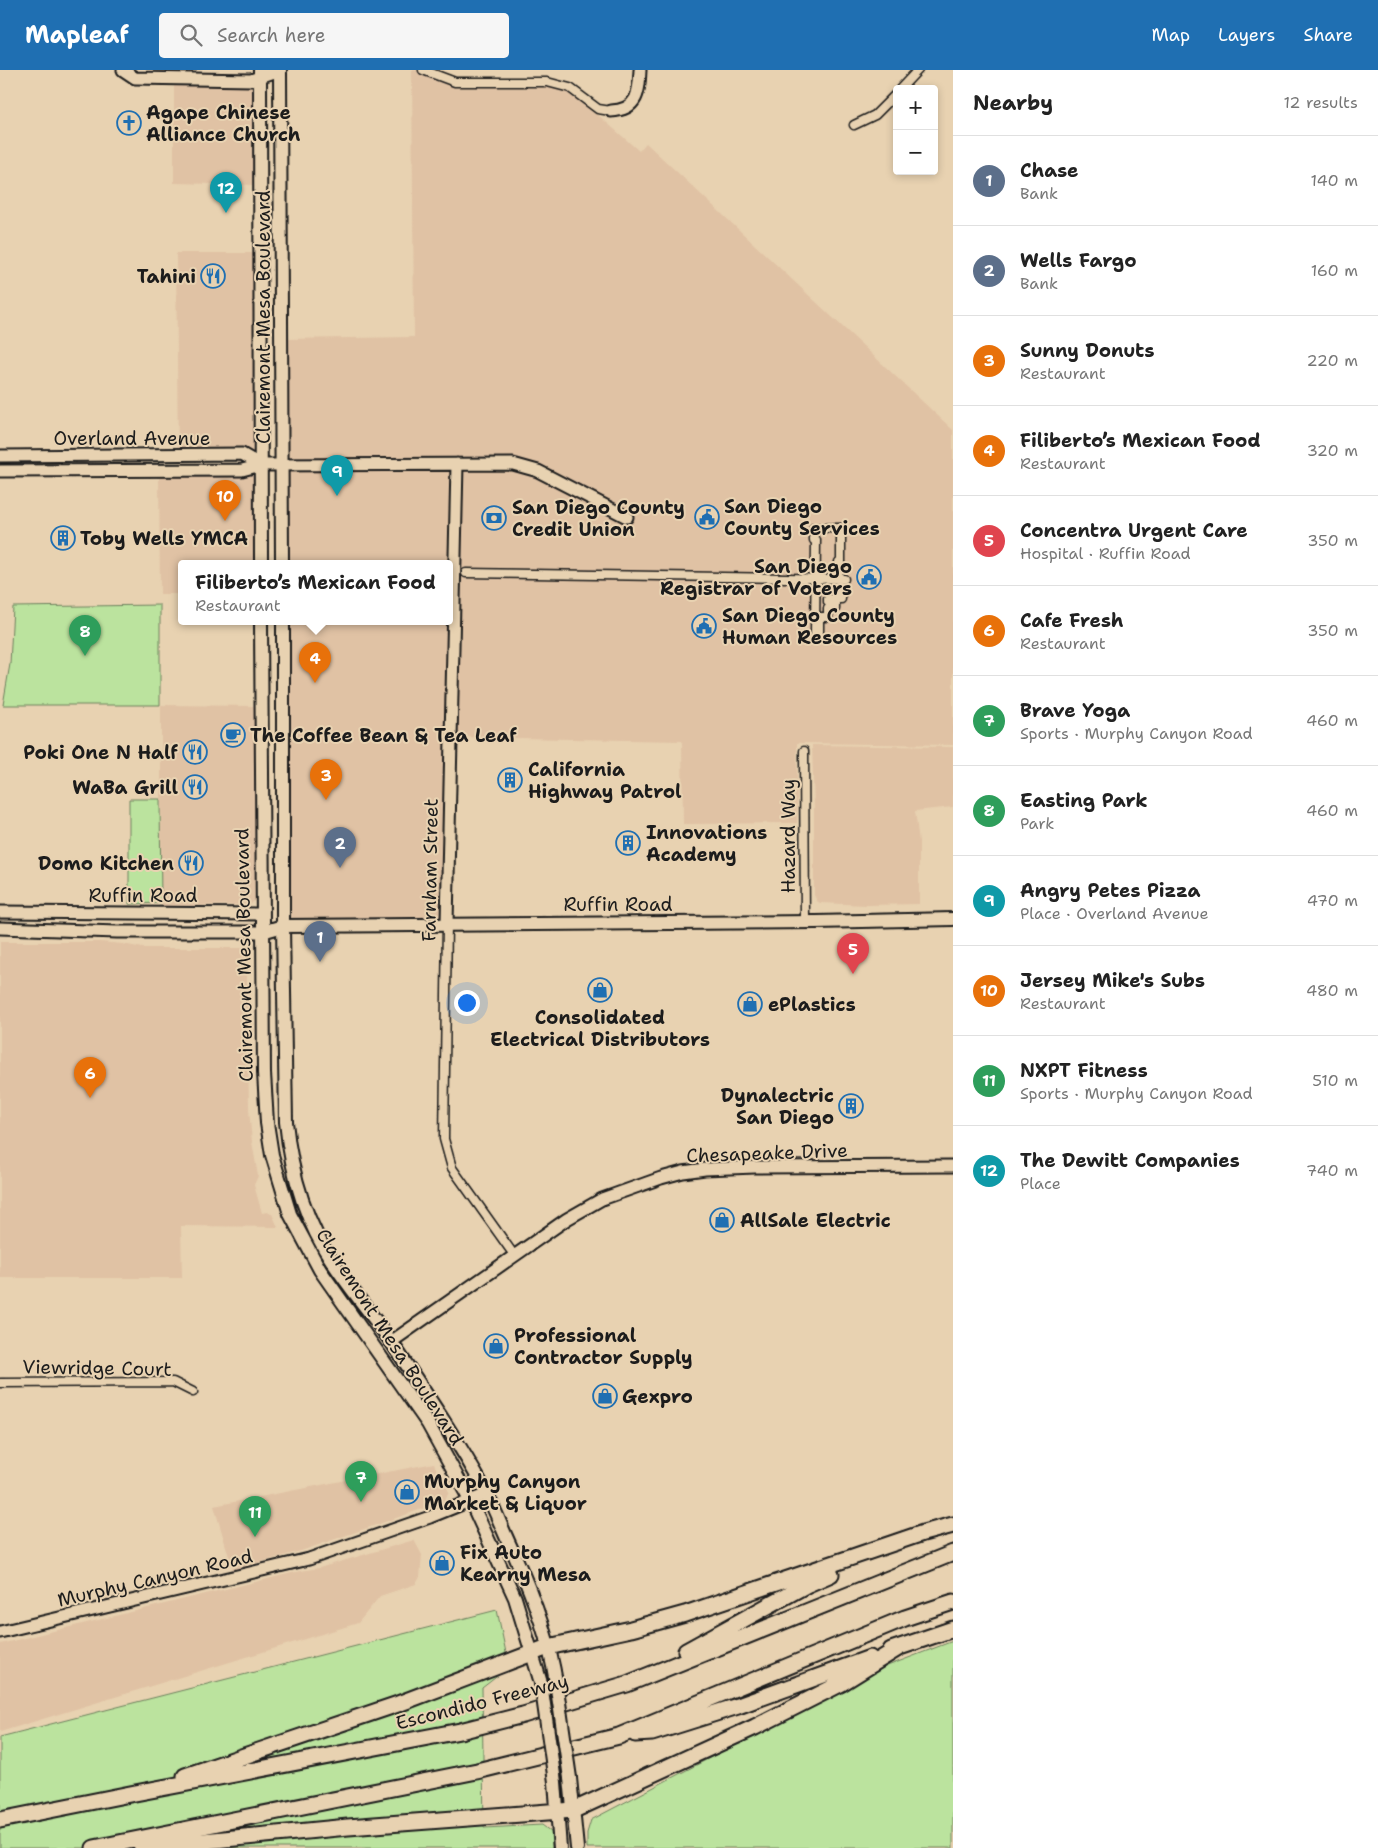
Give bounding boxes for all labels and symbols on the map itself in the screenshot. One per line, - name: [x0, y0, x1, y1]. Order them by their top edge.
- place label: Agape Chinese Alliance Church: [146, 100, 301, 147]
- church icon: Agape Chinese Alliance Church: [116, 110, 142, 136]
- pin: 12: [210, 172, 242, 213]
- street label: Clairemont Mesa Boulevard: [251, 190, 276, 444]
- restaurant icon: Tahini: [200, 263, 226, 289]
- place label: Tahini: [137, 264, 196, 289]
- street label: Overland Avenue: [53, 426, 211, 451]
- pin: 9: [321, 455, 353, 496]
- pin: 10: [209, 480, 241, 521]
- place label: San Diego County Services: [724, 494, 880, 541]
- place label: San Diego County Credit Union: [512, 495, 685, 542]
- public building icon: San Diego County Services: [694, 504, 720, 530]
- bank icon: San Diego County Credit Union: [481, 505, 507, 531]
- building icon: Toby Wells YMCA: [50, 525, 76, 551]
- place label: Toby Wells YMCA: [80, 526, 248, 551]
- place label: San Diego Registrar of Voters: [660, 554, 852, 601]
- public building icon: San Diego Registrar of Voters: [856, 564, 882, 590]
- place label: San Diego County Human Resources: [722, 603, 897, 650]
- public building icon: San Diego County Human Resources: [691, 613, 717, 639]
- pin: 8: [69, 615, 101, 656]
- pin: 4: [299, 642, 331, 683]
- cafe icon: The Coffee Bean & Tea Leaf: [220, 722, 246, 748]
- place label: The Coffee Bean & Tea Leaf: [250, 723, 517, 748]
- restaurant icon: Poki One N Half: [182, 739, 208, 765]
- place label: Poki One N Half: [23, 740, 178, 765]
- place label: California Highway Patrol: [528, 757, 682, 804]
- pin: 3: [310, 759, 342, 800]
- building icon: California Highway Patrol: [497, 767, 523, 793]
- restaurant icon: WaBa Grill: [182, 774, 208, 800]
- place label: WaBa Grill: [72, 775, 178, 800]
- street label: Hazard Way: [776, 779, 801, 893]
- street label: Farnham Street: [416, 798, 444, 942]
- place label: Innovations Academy: [646, 820, 767, 867]
- pin: 2: [324, 827, 356, 868]
- street label: Clairemont Mesa Boulevard: [229, 828, 259, 1082]
- building icon: Innovations Academy: [615, 830, 641, 856]
- restaurant icon: Domo Kitchen: [178, 850, 204, 876]
- place label: Domo Kitchen: [38, 851, 174, 876]
- street label: Ruffin Road: [88, 883, 198, 908]
- street label: Ruffin Road: [563, 892, 673, 917]
- pin: 1: [304, 921, 336, 962]
- pin: 5: [837, 933, 869, 974]
- shop icon: Consolidated Electrical Distributors: [587, 977, 613, 1003]
- your location: [454, 990, 480, 1016]
- shop icon: ePlastics: [737, 991, 763, 1017]
- place label: ePlastics: [768, 992, 856, 1017]
- place label: Consolidated Electrical Distributors: [490, 1005, 710, 1052]
- pin: 6: [74, 1057, 106, 1098]
- place label: Dynalectric San Diego: [721, 1083, 834, 1130]
- building icon: Dynalectric San Diego: [838, 1093, 864, 1119]
- street label: Chesapeake Drive: [686, 1138, 848, 1168]
- shop icon: AllSale Electric: [709, 1207, 735, 1233]
- place label: AllSale Electric: [740, 1208, 891, 1233]
- street label: Clairemont Mesa Boulevard: [310, 1224, 470, 1450]
- place label: Professional Contractor Supply: [514, 1323, 693, 1370]
- shop icon: Professional Contractor Supply: [483, 1333, 509, 1359]
- street label: Viewridge Court: [22, 1354, 172, 1382]
- shop icon: Gexpro: [592, 1383, 618, 1409]
- place label: Gexpro: [622, 1384, 693, 1409]
- pin: 7: [345, 1461, 377, 1502]
- place label: Murphy Canyon Market & Liquor: [424, 1469, 587, 1516]
- shop icon: Murphy Canyon Market & Liquor: [394, 1479, 420, 1505]
- pin: 11: [239, 1496, 271, 1537]
- place label: Fix Auto Kearny Mesa: [460, 1540, 591, 1587]
- street label: Murphy Canyon Road: [55, 1543, 255, 1613]
- shop icon: Fix Auto Kearny Mesa: [429, 1550, 455, 1576]
- street label: Escondido Freeway: [393, 1668, 571, 1736]

